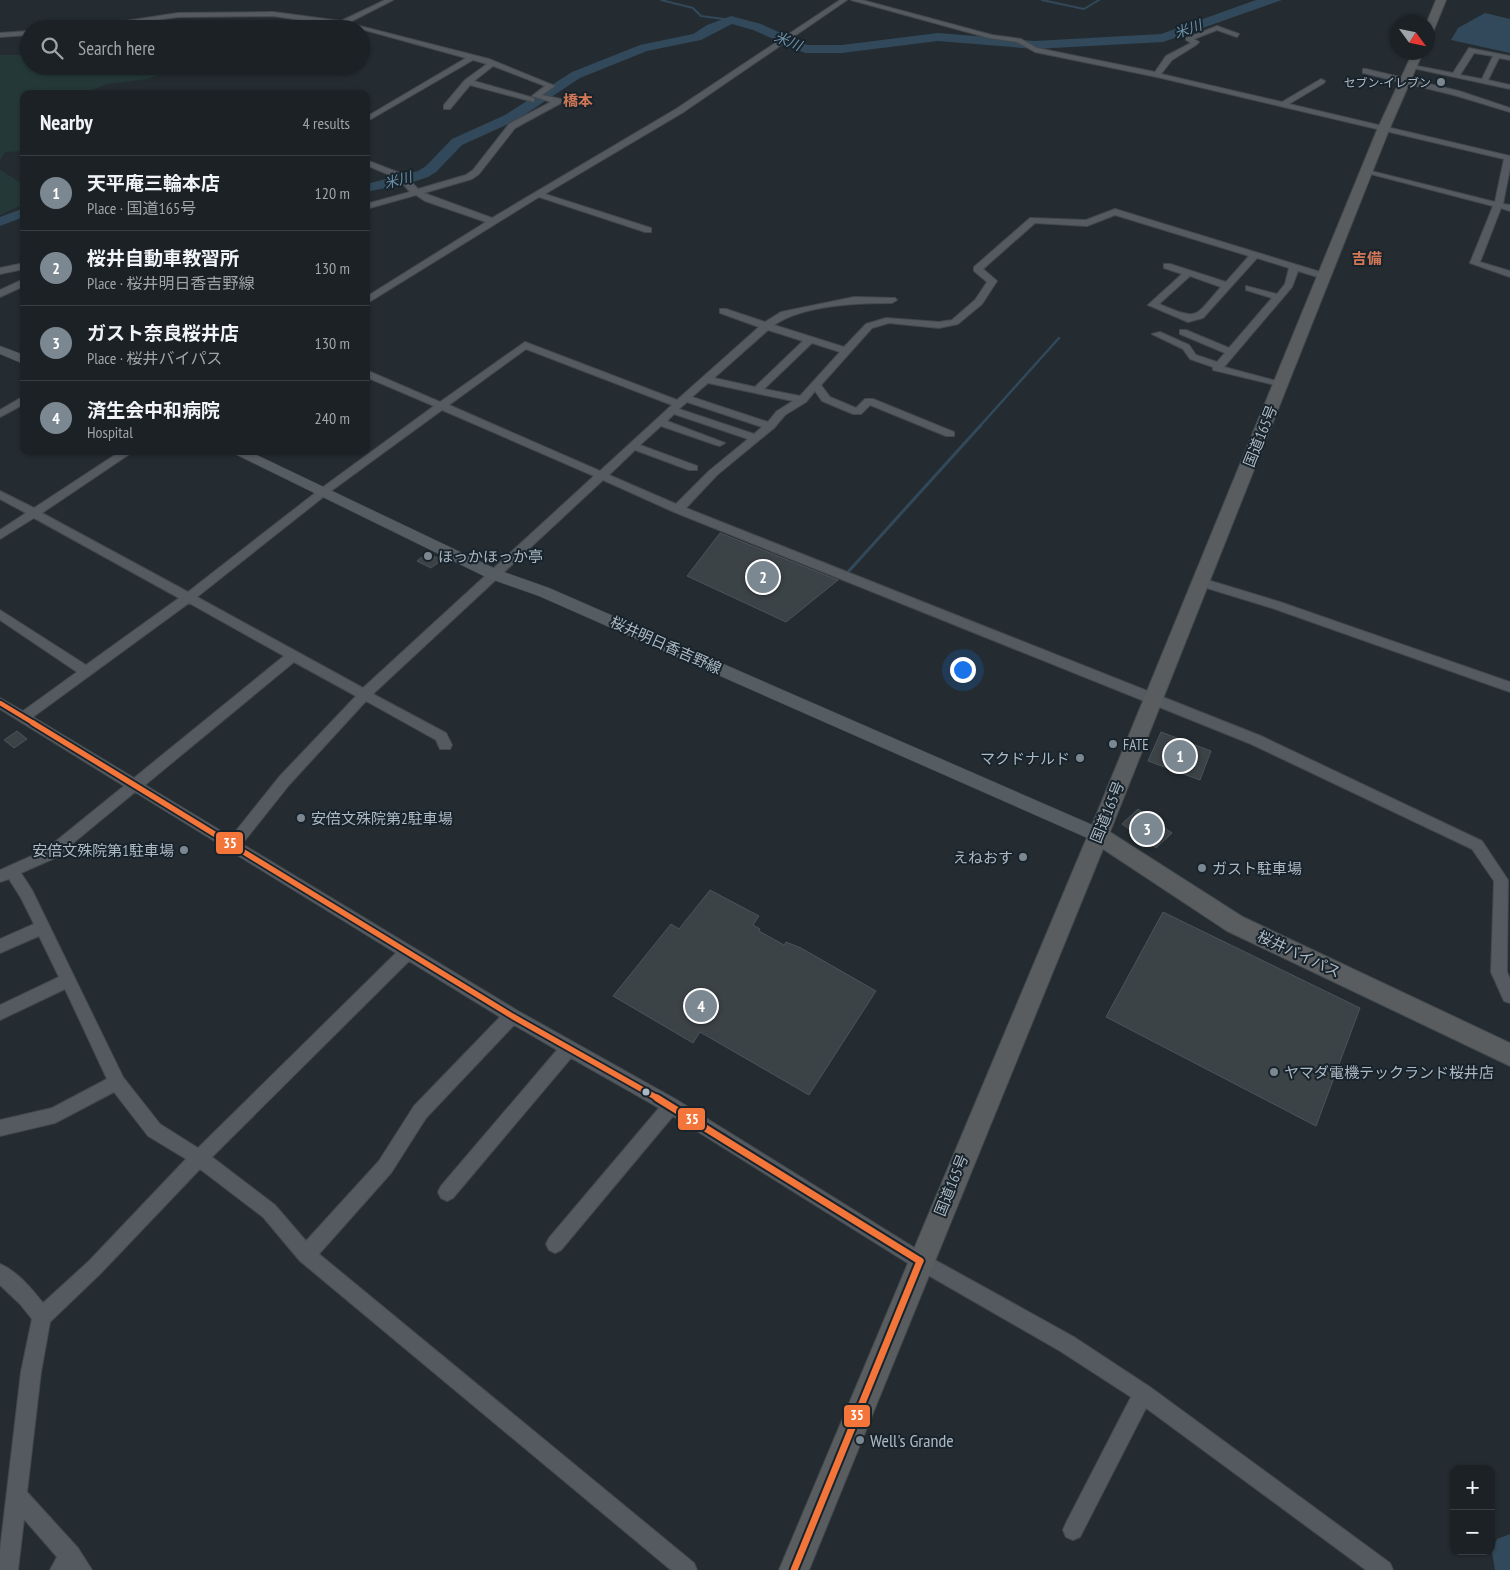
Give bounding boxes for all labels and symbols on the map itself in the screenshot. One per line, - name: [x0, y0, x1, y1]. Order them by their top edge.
- water label: 米川: [1172, 15, 1206, 42]
- north arrow: [1390, 15, 1435, 60]
- water label: 米川: [772, 27, 806, 56]
- place label: セブン-イレブン: [1344, 75, 1431, 90]
- marker: セブン-イレブン: [1435, 76, 1447, 88]
- district label: 橋本: [563, 91, 593, 110]
- water label: 米川: [382, 167, 416, 192]
- district label: 吉備: [1352, 249, 1382, 268]
- street label: 国道165号: [1239, 402, 1281, 470]
- place label: ほっかほっか亭: [438, 547, 543, 566]
- marker: ほっかほっか亭: [422, 550, 434, 562]
- pin: 2: [747, 558, 779, 596]
- street label: 桜井明日香吉野線: [607, 612, 725, 678]
- your location: [950, 657, 976, 683]
- place label: FATE: [1123, 735, 1149, 754]
- pin: 1: [1164, 737, 1196, 775]
- marker: FATE: [1107, 738, 1119, 750]
- place label: マクドナルド: [980, 749, 1070, 768]
- marker: マクドナルド: [1074, 752, 1086, 764]
- street label: 国道165号: [1086, 778, 1128, 846]
- place label: 安倍文殊院第2駐車場: [311, 809, 453, 828]
- pin: 3: [1131, 810, 1163, 848]
- marker: 安倍文殊院第2駐車場: [295, 812, 307, 824]
- line badge: 35: [215, 831, 244, 855]
- text: 35: [223, 834, 237, 852]
- place label: 安倍文殊院第1駐車場: [32, 841, 174, 860]
- marker: 安倍文殊院第1駐車場: [178, 844, 190, 856]
- place label: えねおす: [953, 848, 1013, 867]
- marker: えねおす: [1017, 851, 1029, 863]
- place label: ガスト駐車場: [1212, 859, 1302, 878]
- marker: ガスト駐車場: [1196, 862, 1208, 874]
- street label: 桜井バイパス: [1254, 926, 1344, 982]
- pin: 4: [685, 987, 717, 1025]
- place label: ヤマダ電機テックランド桜井店: [1284, 1063, 1494, 1082]
- marker: ヤマダ電機テックランド桜井店: [1268, 1066, 1280, 1078]
- unlabelled marker: [641, 1087, 651, 1097]
- line badge: 35: [677, 1107, 706, 1131]
- text: 35: [685, 1110, 699, 1128]
- street label: 国道165号: [930, 1151, 972, 1219]
- line badge: 35: [843, 1404, 871, 1428]
- text: 35: [850, 1406, 864, 1424]
- place label: Well's Grande: [870, 1429, 954, 1452]
- marker: Well's Grande: [854, 1434, 866, 1446]

